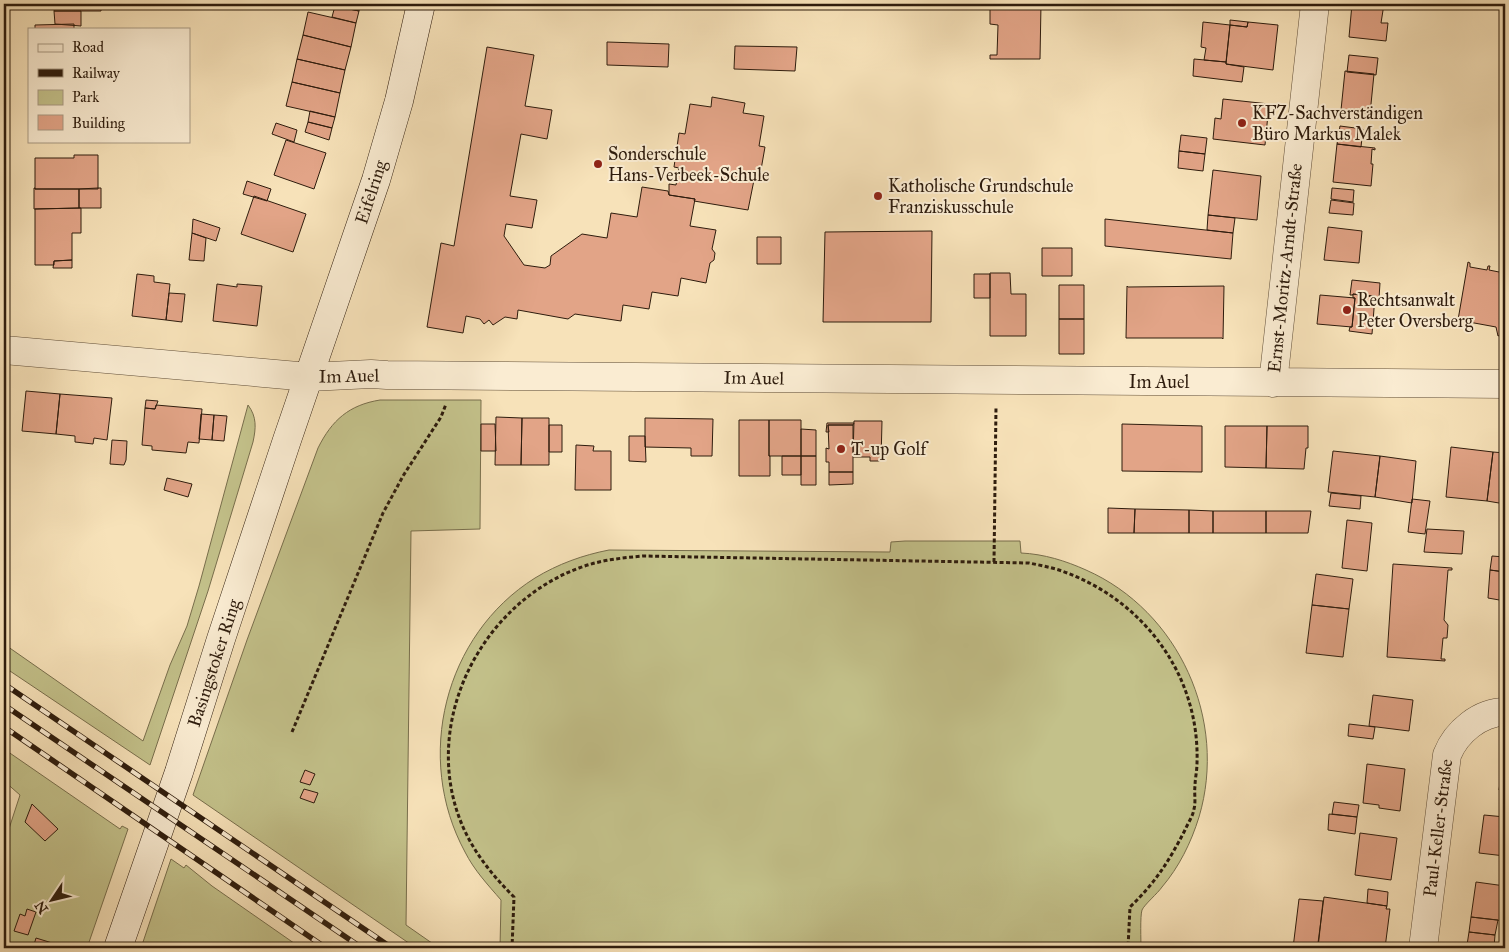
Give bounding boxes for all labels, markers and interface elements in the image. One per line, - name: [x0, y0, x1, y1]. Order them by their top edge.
- legend: [28, 28, 190, 142]
- text: Road: [72, 38, 104, 56]
- text: Railway: [72, 64, 121, 82]
- text: Park: [72, 88, 99, 106]
- place label: KFZ-Sachverständigen Büro Markus Malek: [1252, 102, 1423, 145]
- text: Building: [72, 114, 126, 132]
- marker: KFZ-Sachverständigen Büro Markus Malek: [1236, 117, 1248, 129]
- place label: Sonderschule Hans-Verbeek-Schule: [608, 143, 770, 186]
- street label: Eifelring: [350, 157, 393, 227]
- marker: Sonderschule Hans-Verbeek-Schule: [592, 158, 604, 170]
- street label: Ernst-Moritz-Arndt-Straße: [1263, 162, 1307, 374]
- place label: Katholische Grundschule Franziskusschule: [888, 175, 1073, 218]
- marker: Katholische Grundschule Franziskusschule: [872, 190, 884, 202]
- place label: Rechtsanwalt Peter Oversberg: [1357, 289, 1474, 333]
- marker: Rechtsanwalt Peter Oversberg: [1341, 304, 1353, 316]
- street label: Im Auel: [319, 364, 380, 388]
- street label: Im Auel: [724, 366, 785, 390]
- street label: Im Auel: [1129, 371, 1189, 393]
- place label: T-up Golf: [851, 438, 929, 460]
- marker: T-up Golf: [835, 443, 847, 455]
- street label: Basingstoker Ring: [183, 596, 246, 730]
- street label: Paul-Keller-Straße: [1419, 758, 1457, 898]
- north arrow: [28, 874, 78, 924]
- text: N: [31, 897, 52, 917]

